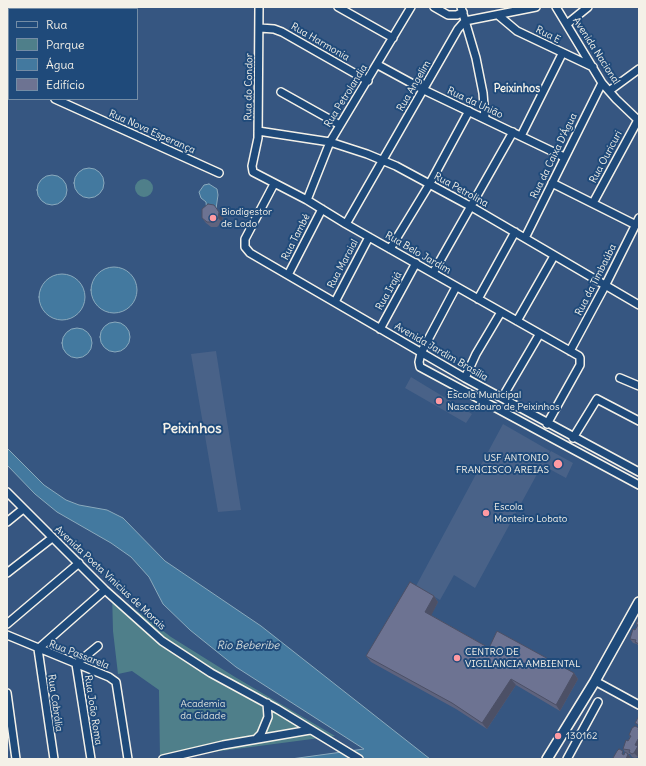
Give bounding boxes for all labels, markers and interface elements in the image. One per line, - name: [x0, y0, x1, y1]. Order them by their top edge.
- legend: [8, 8, 138, 100]
- street label: Avenida Nacional: [570, 15, 622, 87]
- text: Rua: [46, 17, 67, 32]
- street label: Rua Harmonia: [289, 20, 351, 64]
- street label: Rua E: [534, 24, 562, 46]
- text: Parque: [46, 37, 85, 52]
- street label: Rua do Condor: [242, 53, 256, 121]
- text: Água: [46, 57, 74, 72]
- street label: Rua Angelim: [395, 58, 433, 114]
- street label: Rua Petrolandia: [322, 62, 370, 130]
- text: Edifício: [46, 77, 85, 92]
- district label: Peixinhos: [494, 82, 540, 96]
- street label: Rua da União: [445, 85, 505, 121]
- street label: Rua Nova Esperança: [107, 108, 197, 156]
- street label: Rua da Caixa D'Água: [528, 111, 580, 201]
- street label: Rua Ouricuri: [587, 129, 625, 185]
- street label: Rua Petrolina: [432, 170, 490, 210]
- place label: Biodigestor de Lodo: [221, 206, 272, 230]
- street label: Rua També: [279, 212, 313, 262]
- marker: Biodigestor de Lodo: [208, 213, 218, 223]
- street label: Rua Belo Jardim: [383, 229, 453, 277]
- street label: Rua Maraial: [325, 237, 361, 291]
- street label: Rua da Timbaúba: [573, 242, 619, 318]
- street label: Rua Irajá: [374, 270, 404, 312]
- street label: Avenida Jardim Brasília: [392, 320, 490, 384]
- place label: Escola Municipal Nascedouro de Peixinhos: [447, 389, 559, 412]
- marker: Escola Municipal Nascedouro de Peixinhos: [434, 396, 444, 406]
- district label: Peixinhos: [162, 421, 222, 437]
- place label: USF ANTONIO FRANCISCO AREIAS: [456, 452, 549, 476]
- marker: USF ANTONIO FRANCISCO AREIAS: [552, 458, 564, 470]
- place label: Escola Monteiro Lobato: [494, 501, 567, 524]
- marker: Escola Monteiro Lobato: [481, 508, 491, 518]
- street label: Avenida Poeta Vinicius de Morais: [52, 523, 168, 633]
- street label: Rua Passarela: [47, 638, 111, 672]
- water label: Rio Beberibe: [217, 639, 279, 653]
- place label: CENTRO DE VIGILANCIA AMBIENTAL: [465, 646, 580, 670]
- marker: CENTRO DE VIGILANCIA AMBIENTAL: [452, 653, 462, 663]
- street label: Rua Cabrália: [45, 674, 65, 732]
- street label: Rua João Roma: [82, 674, 104, 746]
- park label: Academia da Cidade: [180, 698, 226, 722]
- place label: 130162: [566, 730, 597, 742]
- marker: 130162: [553, 731, 563, 741]

